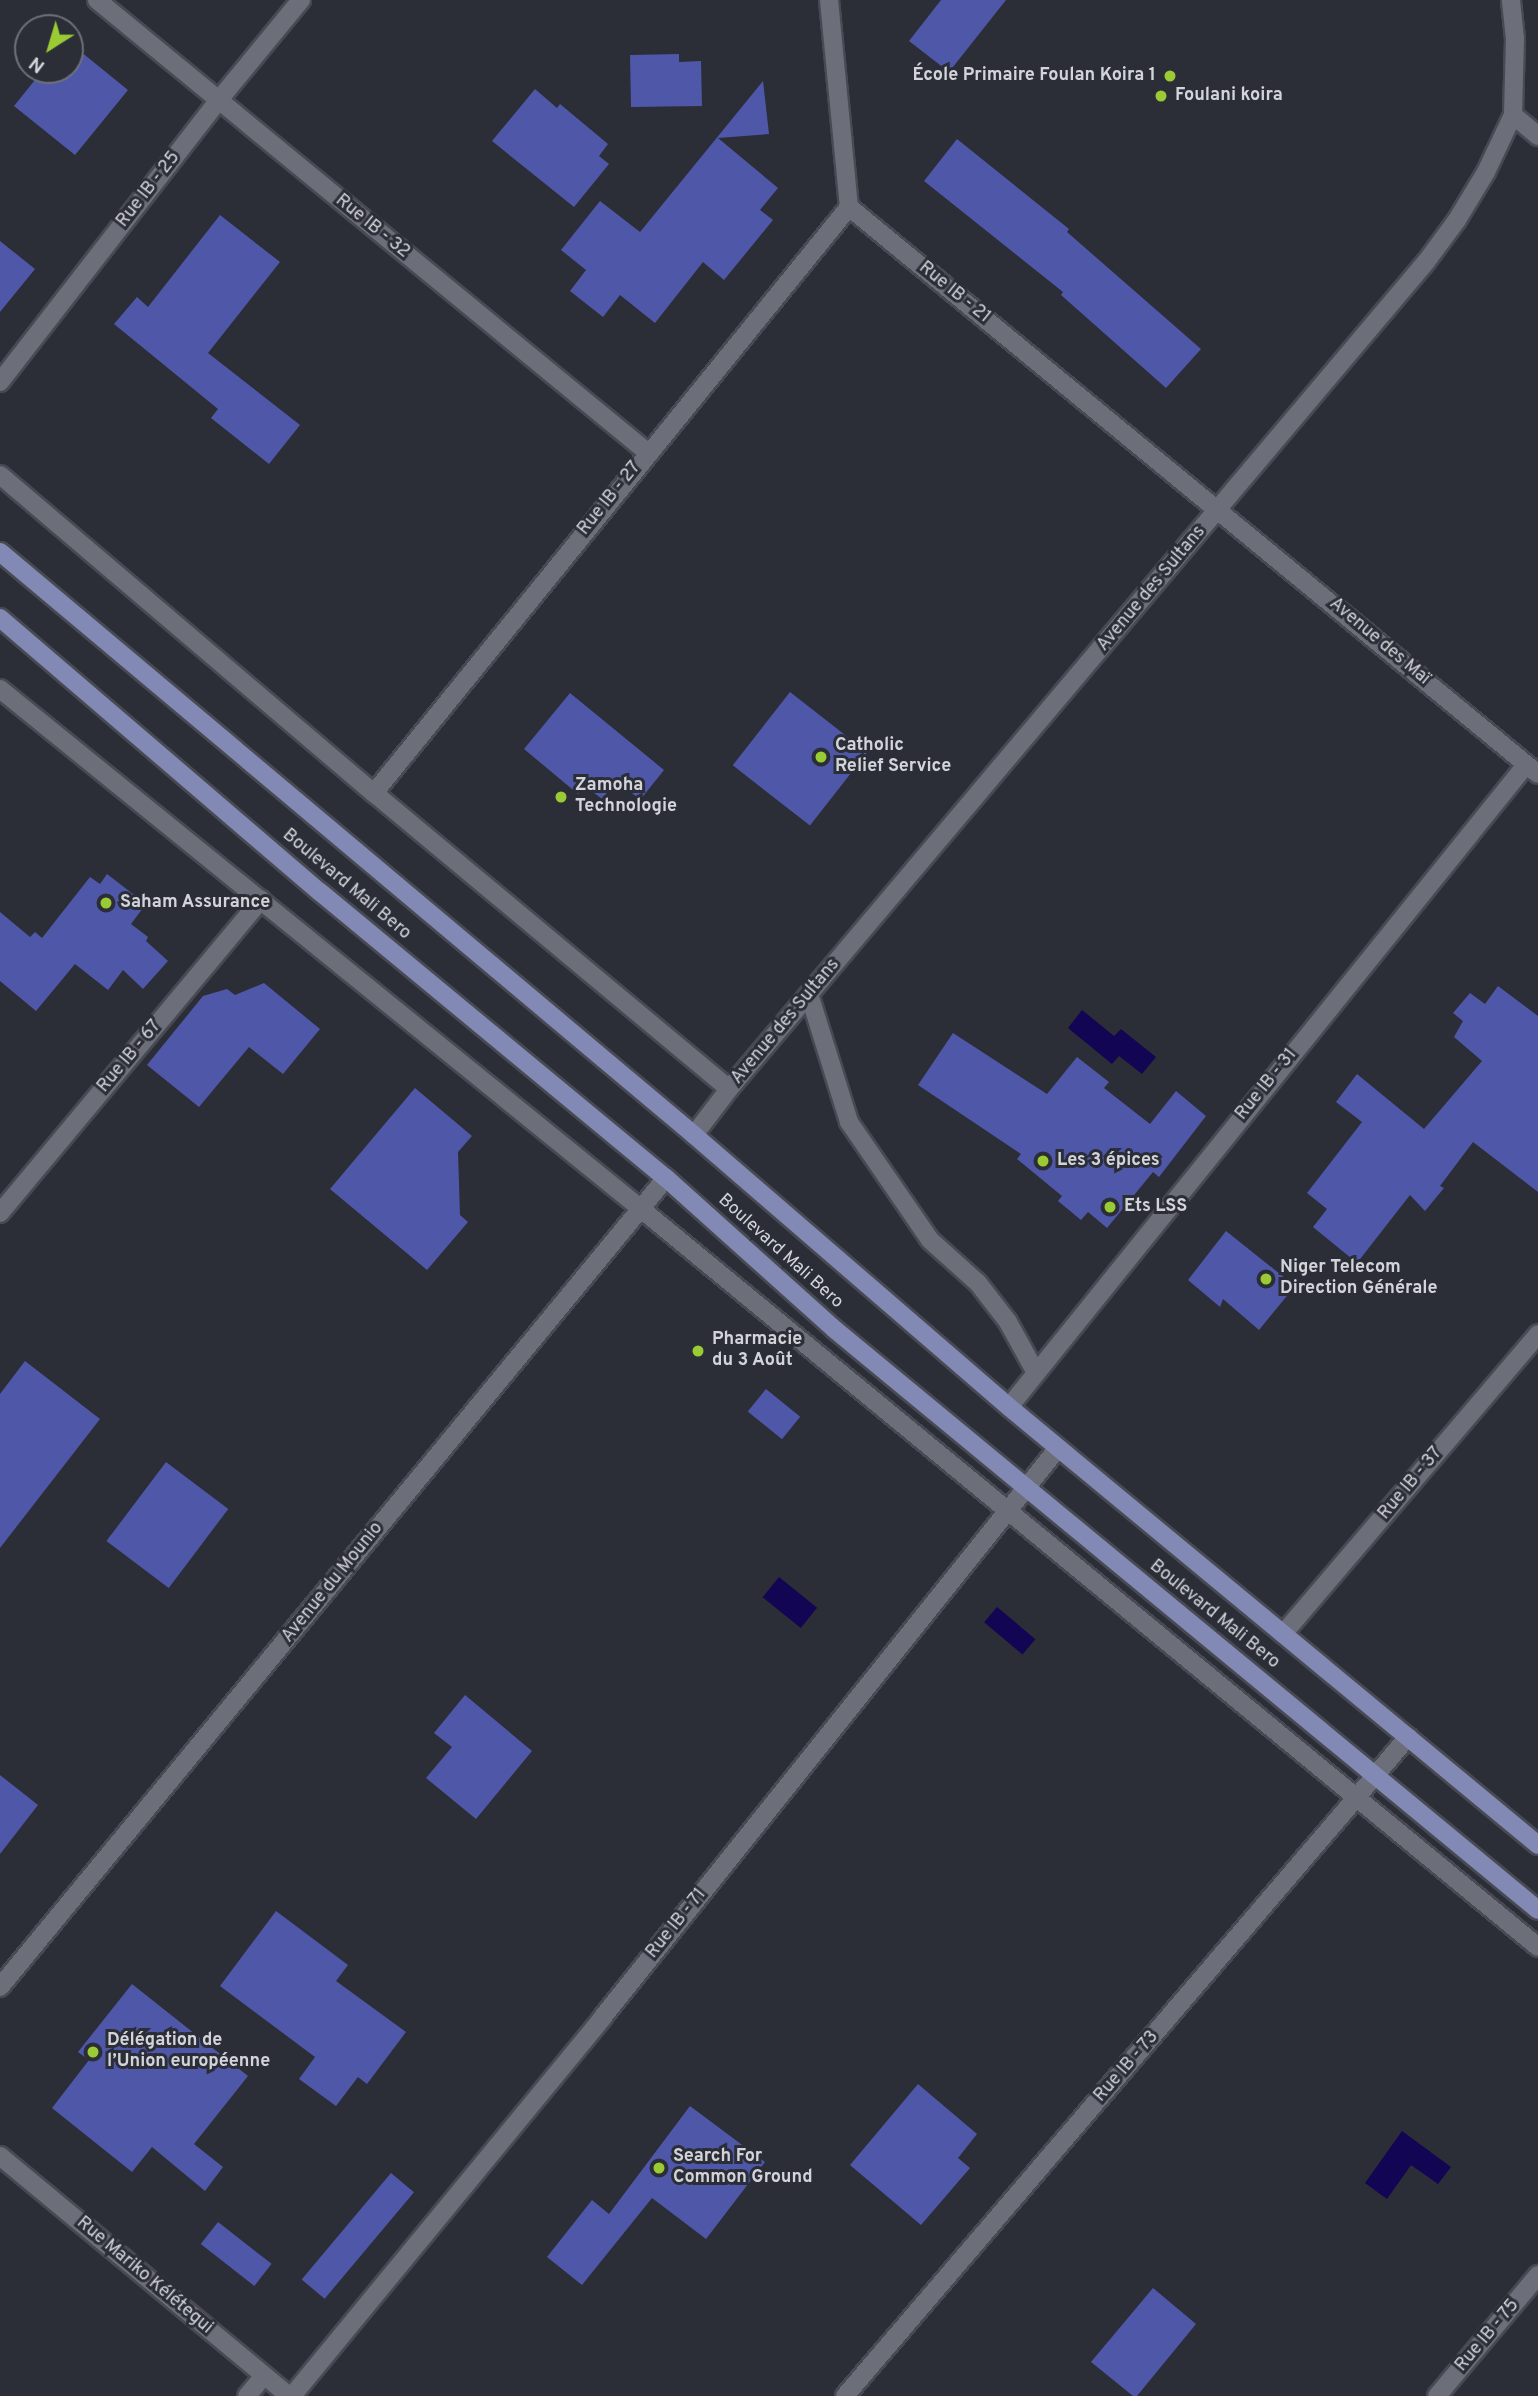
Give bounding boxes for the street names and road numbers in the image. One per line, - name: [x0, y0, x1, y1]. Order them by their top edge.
- street label: Rue IB - 25: [113, 148, 185, 232]
- street label: Rue IB - 32: [330, 190, 414, 264]
- street label: Rue IB - 21: [914, 258, 994, 328]
- street label: Rue IB - 27: [574, 458, 646, 540]
- street label: Avenue des Sultans: [1093, 522, 1211, 656]
- street label: Avenue des Maï: [1324, 594, 1434, 690]
- street label: Boulevard Mali Bero: [277, 825, 415, 945]
- street label: Avenue des Sultans: [727, 955, 845, 1089]
- street label: Rue IB - 67: [93, 1016, 167, 1098]
- street label: Rue IB - 31: [1232, 1045, 1302, 1125]
- street label: Boulevard Mali Bero: [713, 1190, 847, 1314]
- street label: Rue IB - 37: [1374, 1443, 1448, 1525]
- street label: Avenue du Mounio: [278, 1519, 388, 1647]
- street label: Boulevard Mali Bero: [1145, 1556, 1283, 1674]
- street label: Rue IB - 71: [642, 1884, 712, 1964]
- street label: Rue IB - 73: [1090, 2027, 1164, 2107]
- street label: Rue Mariko Kélétegui: [72, 2213, 216, 2339]
- street label: Rue IB - 75: [1451, 2295, 1525, 2377]

